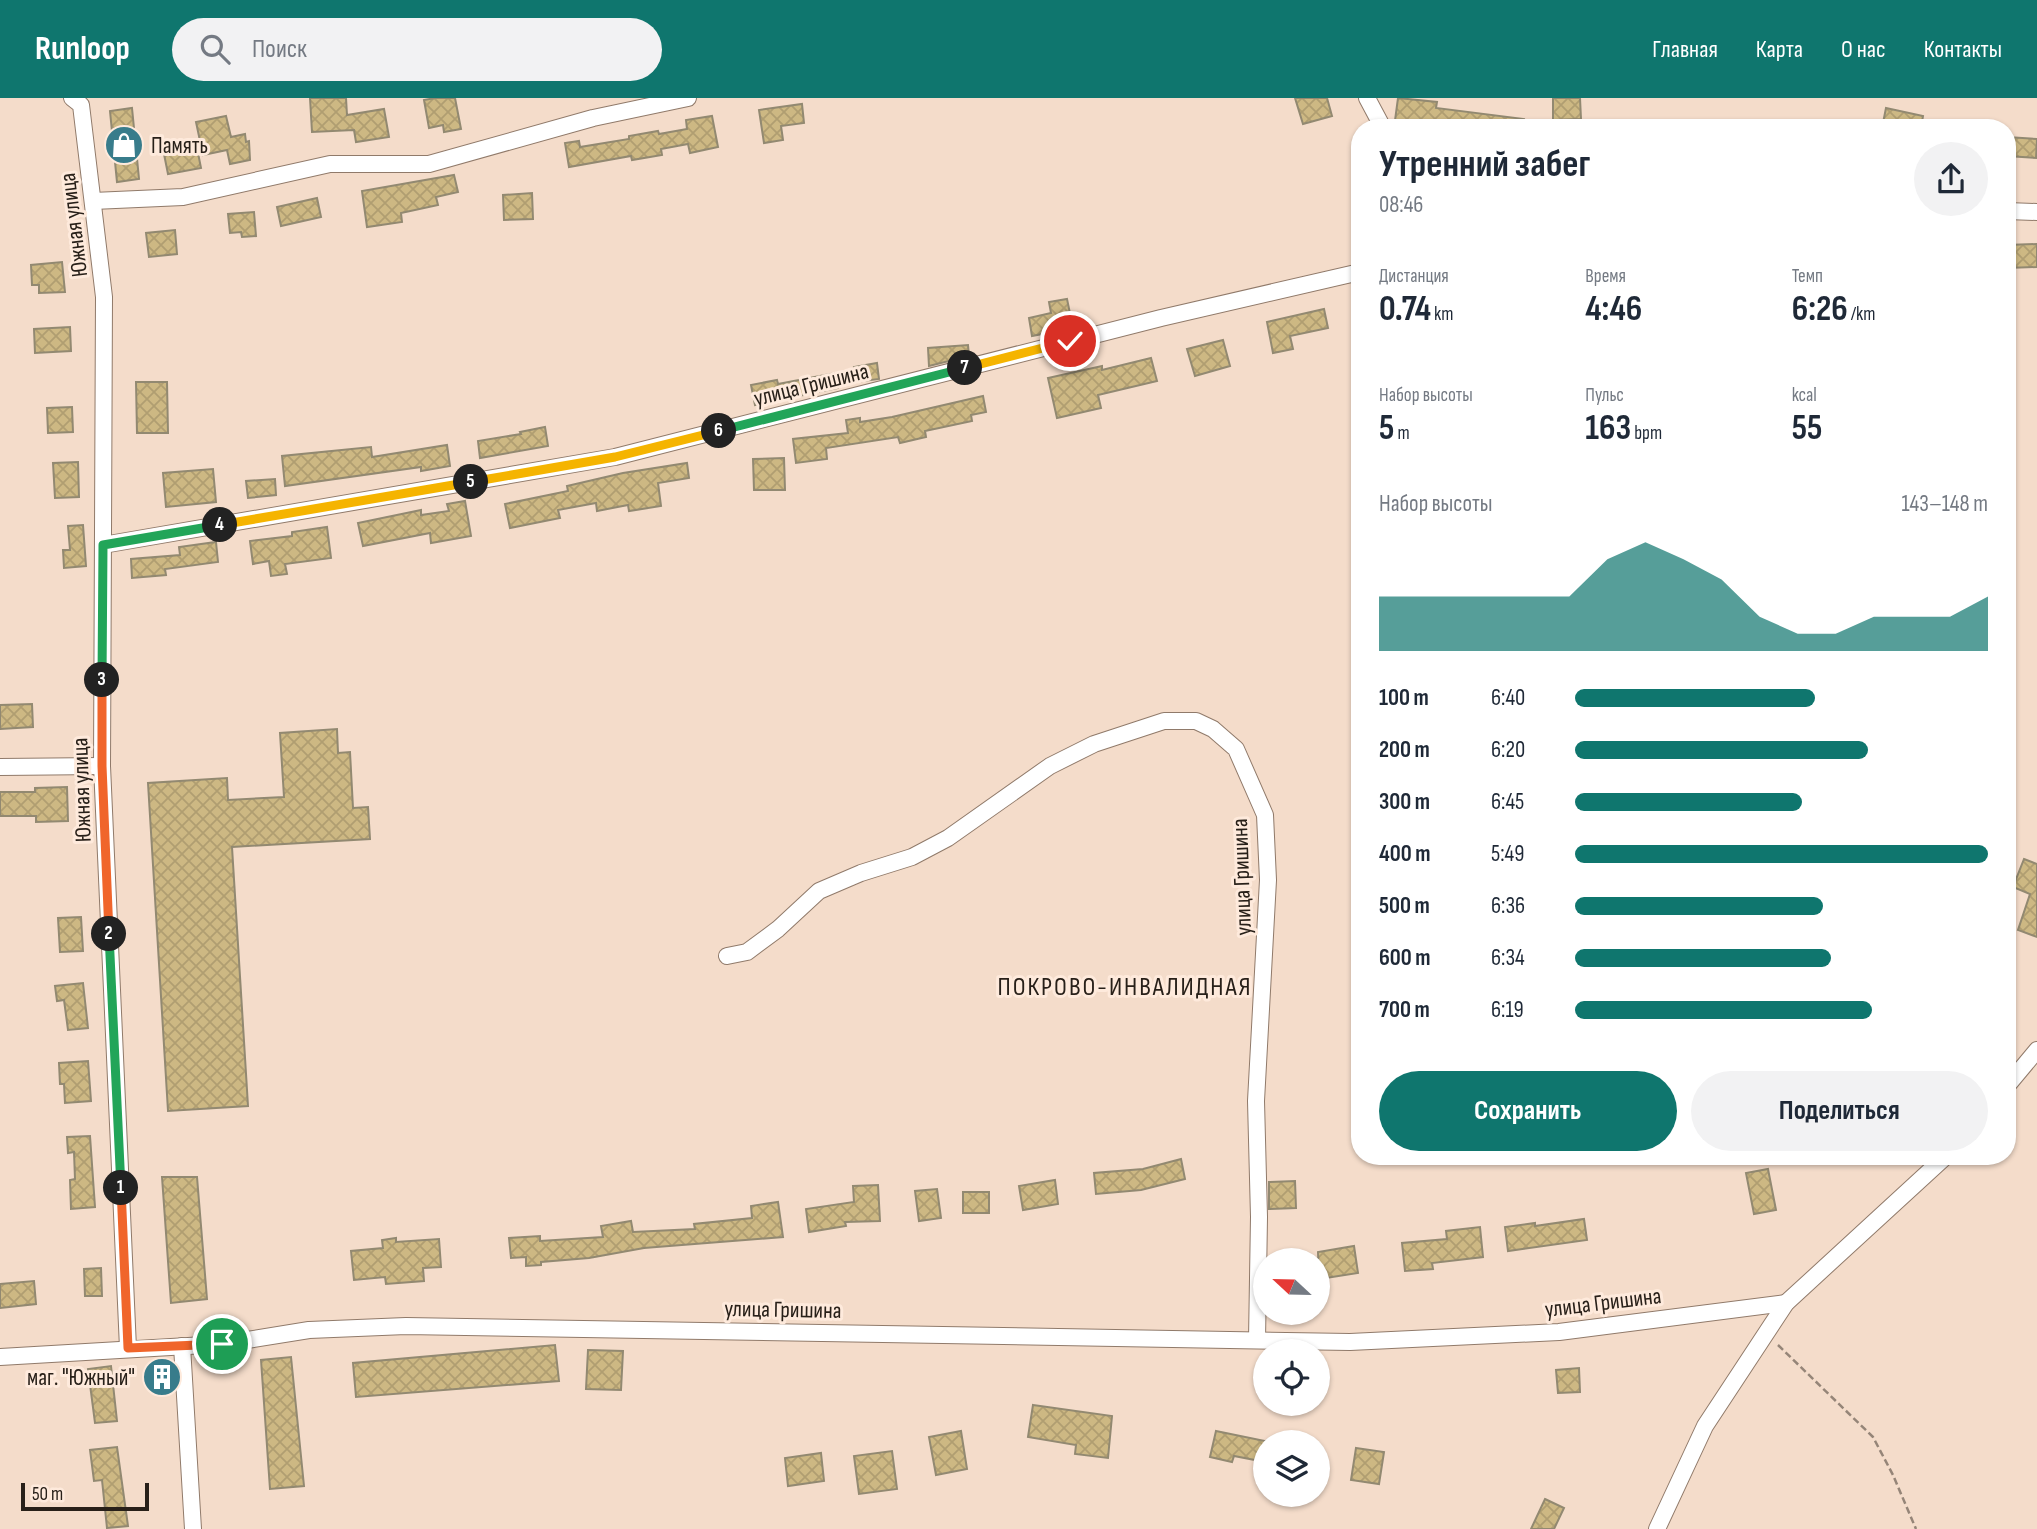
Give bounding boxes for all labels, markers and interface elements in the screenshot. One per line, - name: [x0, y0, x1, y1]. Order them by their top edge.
- search box: [172, 18, 662, 81]
- text: Runloop: [35, 29, 130, 69]
- icon: search: [196, 30, 234, 68]
- text: Поиск: [252, 34, 307, 65]
- text: Главная: [1652, 35, 1718, 64]
- text: Карта: [1756, 35, 1803, 64]
- text: О нас: [1841, 35, 1886, 64]
- text: Контакты: [1924, 35, 2002, 64]
- shop icon: Память: [103, 124, 145, 166]
- place label: Память: [151, 132, 208, 160]
- text: Утренний забег: [1379, 142, 1590, 187]
- button: share: [1914, 142, 1988, 216]
- street label: Южная улица: [54, 171, 94, 278]
- text: 08:46: [1379, 191, 1423, 219]
- text: Дистанция: [1379, 265, 1449, 288]
- text: Время: [1585, 265, 1626, 288]
- text: Темп: [1792, 265, 1823, 288]
- text: 0.74: [1379, 288, 1431, 331]
- text: 4:46: [1585, 288, 1642, 331]
- text: 6:26: [1792, 288, 1848, 331]
- text: km: [1431, 303, 1454, 326]
- text: /km: [1848, 303, 1876, 326]
- pin: [1040, 311, 1100, 371]
- icon: check: [1051, 322, 1089, 360]
- pin: 7: [948, 350, 982, 386]
- text: 7: [960, 356, 969, 379]
- street label: улица Гришина: [751, 357, 871, 413]
- text: Набор высоты: [1379, 384, 1473, 407]
- text: Пульс: [1585, 384, 1624, 407]
- text: kcal: [1792, 384, 1817, 407]
- text: 5: [1379, 407, 1394, 450]
- text: 163: [1585, 407, 1631, 450]
- text: 55: [1792, 407, 1822, 450]
- pin: 6: [702, 414, 736, 448]
- text: 6: [714, 419, 723, 442]
- text: m: [1394, 422, 1410, 445]
- text: bpm: [1631, 422, 1662, 445]
- pin: 5: [454, 464, 489, 500]
- text: 5: [466, 470, 475, 493]
- text: Набор высоты: [1379, 490, 1492, 518]
- text: 143–148 m: [1902, 490, 1988, 518]
- pin: 4: [202, 508, 238, 542]
- text: 4: [215, 513, 224, 536]
- pin: 3: [84, 662, 119, 698]
- text: 3: [97, 668, 106, 691]
- text: 100 m: [1379, 684, 1429, 712]
- text: 6:40: [1491, 684, 1525, 712]
- text: 200 m: [1379, 736, 1430, 764]
- text: 6:20: [1491, 736, 1525, 764]
- street label: Южная улица: [66, 737, 98, 843]
- text: 300 m: [1379, 788, 1430, 816]
- text: 6:45: [1491, 788, 1524, 816]
- street label: улица Гришина: [1226, 818, 1258, 936]
- text: 400 m: [1379, 840, 1430, 868]
- text: 5:49: [1491, 840, 1524, 868]
- text: 500 m: [1379, 892, 1430, 920]
- text: 6:36: [1491, 892, 1525, 920]
- pin: 2: [92, 916, 126, 952]
- text: 2: [104, 922, 113, 945]
- text: 600 m: [1379, 944, 1431, 972]
- text: 6:34: [1491, 944, 1525, 972]
- district label: ПОКРОВО-ИНВАЛИДНАЯ: [998, 972, 1252, 1003]
- text: 700 m: [1379, 996, 1430, 1024]
- text: 6:19: [1491, 996, 1524, 1024]
- button: Сохранить: [1379, 1071, 1677, 1151]
- button: Поделиться: [1691, 1071, 1988, 1151]
- pin: 1: [104, 1170, 138, 1206]
- text: 1: [117, 1176, 124, 1199]
- north arrow: [1253, 1248, 1330, 1325]
- map controls: [1253, 1248, 1330, 1507]
- street label: улица Гришина: [1543, 1282, 1663, 1324]
- street label: улица Гришина: [724, 1295, 842, 1325]
- pin: [192, 1314, 252, 1374]
- icon: arrive: [203, 1325, 241, 1363]
- button: locate: [1253, 1339, 1330, 1416]
- building icon: маг. "Южный": [141, 1356, 183, 1398]
- place label: маг. "Южный": [27, 1364, 135, 1392]
- button: layers: [1253, 1430, 1330, 1507]
- scale bar: [21, 1480, 149, 1512]
- text: 50 m: [32, 1483, 63, 1506]

